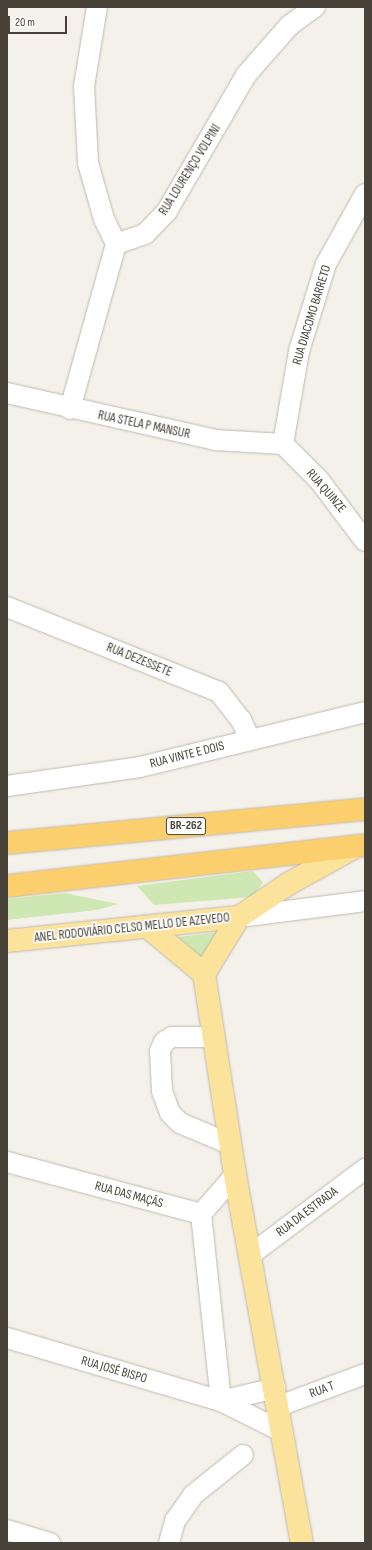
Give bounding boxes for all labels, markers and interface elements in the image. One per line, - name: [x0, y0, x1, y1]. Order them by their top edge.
- scale bar: [10, 8, 69, 34]
- text: 20 m: [15, 15, 35, 30]
- street label: RUA LOURENÇO VOLPINI: [156, 122, 224, 218]
- street label: RUA DIACOMO BARRETO: [289, 263, 335, 367]
- street label: RUA STELA P MANSUR: [96, 408, 192, 442]
- street label: RUA QUINZE: [303, 466, 349, 516]
- street label: RUA DEZESSETE: [104, 640, 174, 680]
- street label: RUA VINTE E DOIS: [148, 738, 226, 772]
- road number: BR-262: [165, 816, 207, 836]
- street label: ANEL RODOVIÁRIO CELSO MELLO DE AZEVEDO: [34, 910, 230, 946]
- street label: RUA DAS MAÇÃS: [93, 1178, 165, 1212]
- street label: RUA DA ESTRADA: [273, 1184, 341, 1240]
- street label: RUA JOSÉ BISPO: [79, 1353, 149, 1387]
- street label: RUA T: [308, 1378, 336, 1402]

